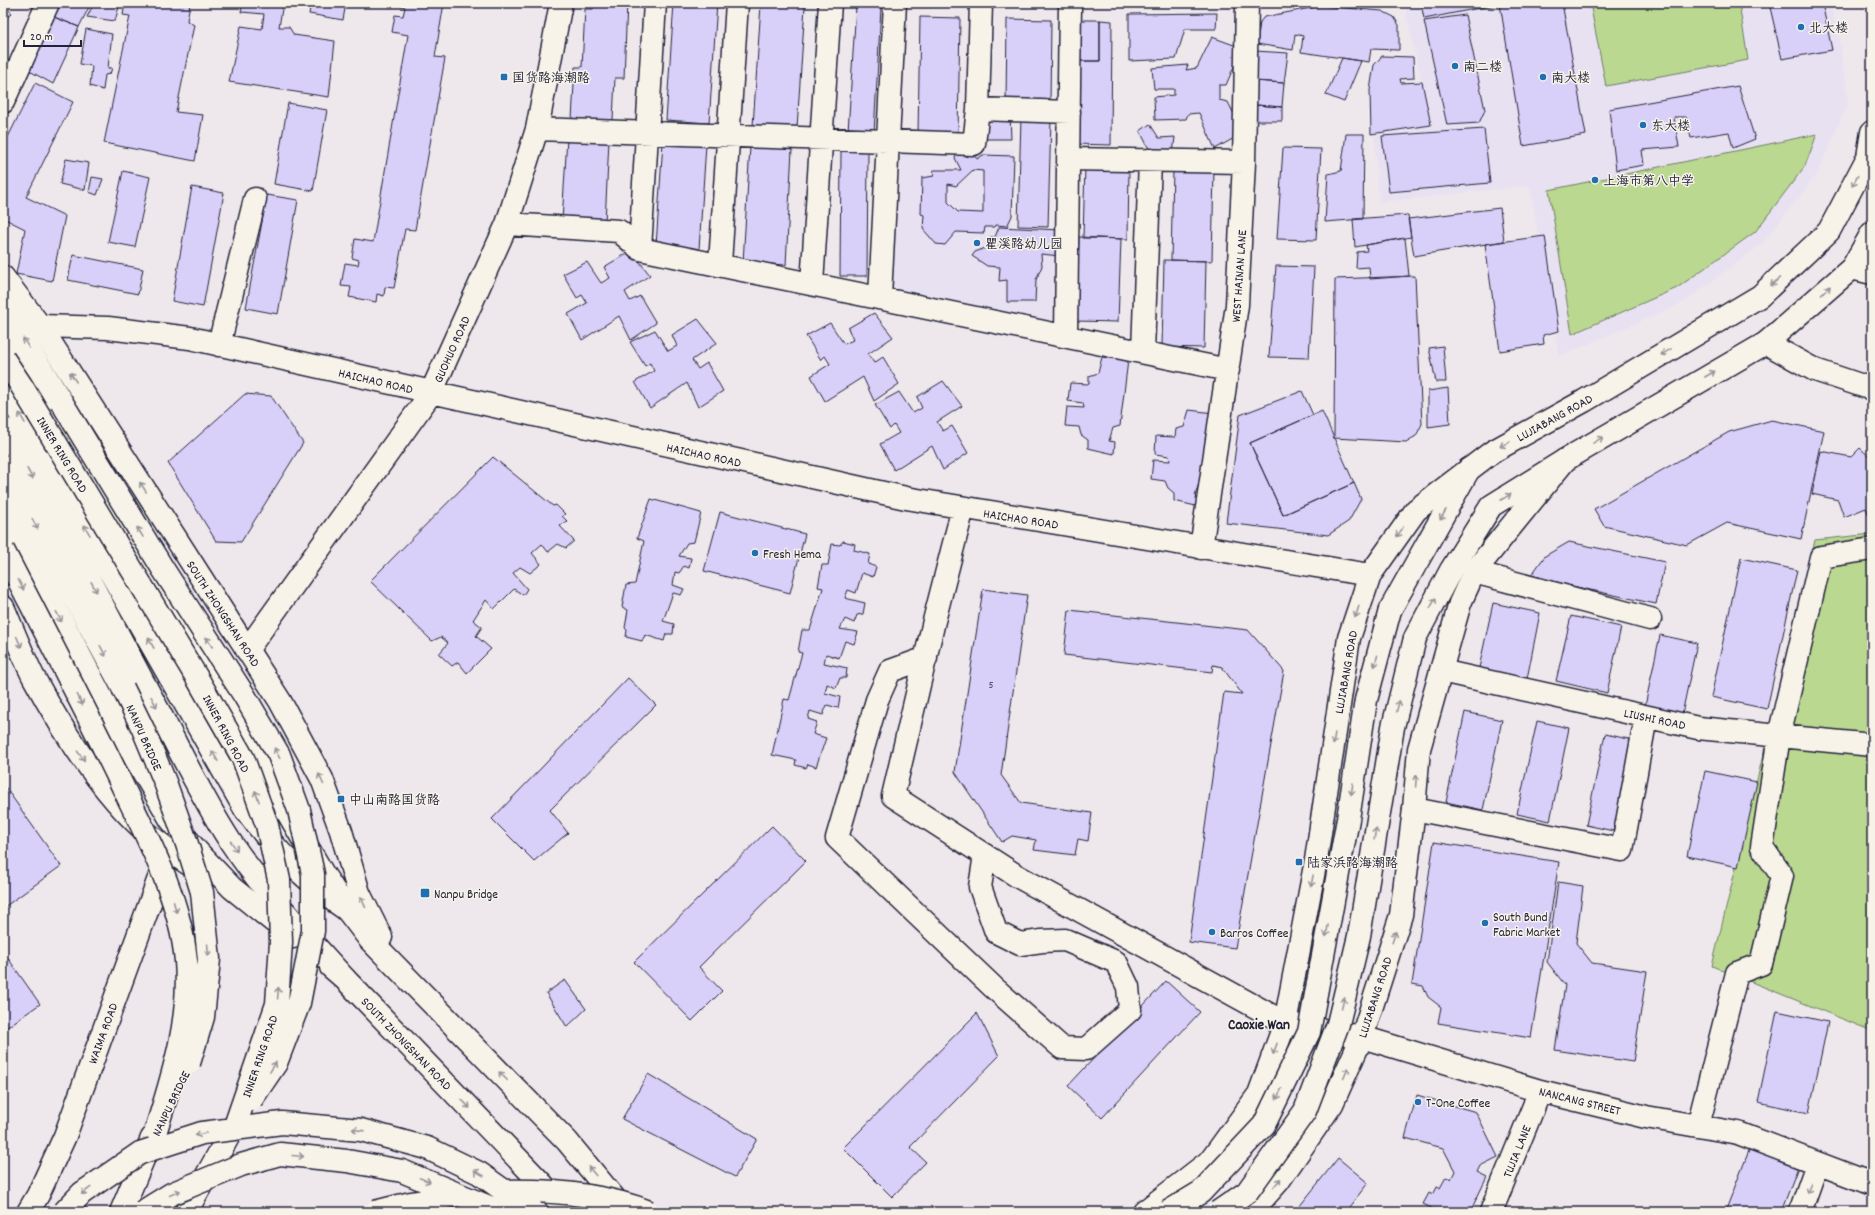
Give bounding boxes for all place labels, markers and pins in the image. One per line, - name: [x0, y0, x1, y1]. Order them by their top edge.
- place label: 北大楼: [1809, 20, 1848, 39]
- marker: 北大楼: [1796, 22, 1806, 32]
- place label: 南二楼: [1463, 59, 1502, 78]
- marker: 南二楼: [1450, 61, 1460, 71]
- place label: 国货路海潮路: [512, 70, 590, 89]
- place label: 南大楼: [1551, 70, 1590, 89]
- marker: 国货路海潮路: [499, 72, 509, 82]
- marker: 南大楼: [1538, 72, 1548, 82]
- place label: 东大楼: [1651, 118, 1690, 137]
- marker: 东大楼: [1638, 120, 1648, 130]
- place label: 上海市第八中学: [1603, 173, 1694, 192]
- marker: 上海市第八中学: [1590, 175, 1600, 185]
- place label: 瞿溪路幼儿园: [985, 236, 1063, 255]
- marker: 瞿溪路幼儿园: [972, 238, 982, 248]
- place label: Fresh Hema: [763, 546, 822, 565]
- marker: Fresh Hema: [750, 548, 760, 558]
- place label: 中山南路国货路: [349, 792, 440, 811]
- marker: 中山南路国货路: [336, 794, 346, 804]
- place label: 陆家浜路海潮路: [1307, 855, 1398, 874]
- marker: 陆家浜路海潮路: [1294, 857, 1304, 867]
- place label: Nanpu Bridge: [434, 886, 498, 905]
- marker: Nanpu Bridge: [419, 887, 431, 899]
- place label: South Bund Fabric Market: [1493, 909, 1561, 943]
- marker: South Bund Fabric Market: [1480, 918, 1490, 928]
- place label: Barros Coffee: [1220, 925, 1289, 944]
- marker: Barros Coffee: [1207, 927, 1217, 937]
- place label: T-One Coffee: [1426, 1095, 1491, 1114]
- marker: T-One Coffee: [1413, 1097, 1423, 1107]

